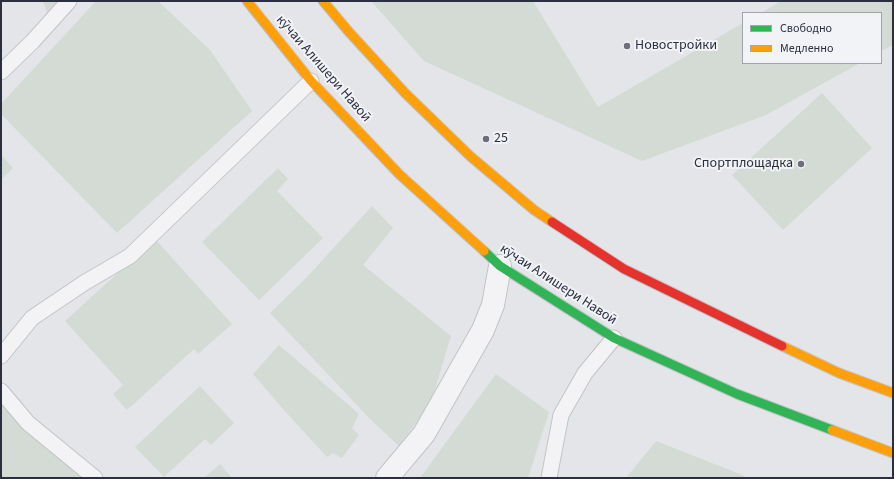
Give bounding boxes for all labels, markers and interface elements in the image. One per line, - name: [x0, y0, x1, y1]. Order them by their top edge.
- street label: кӯчаи Алишери Навоӣ: [272, 12, 374, 126]
- legend: [742, 12, 882, 64]
- text: Свободно: [780, 20, 832, 37]
- place label: Новостройки: [635, 38, 717, 54]
- text: Медленно: [780, 40, 834, 57]
- marker: Новостройки: [622, 41, 632, 51]
- place label: 25: [494, 131, 508, 147]
- marker: 25: [481, 134, 491, 144]
- place label: Спортплощадка: [694, 156, 793, 172]
- marker: Спортплощадка: [796, 159, 806, 169]
- street label: кӯчаи Алишери Навоӣ: [496, 241, 620, 329]

